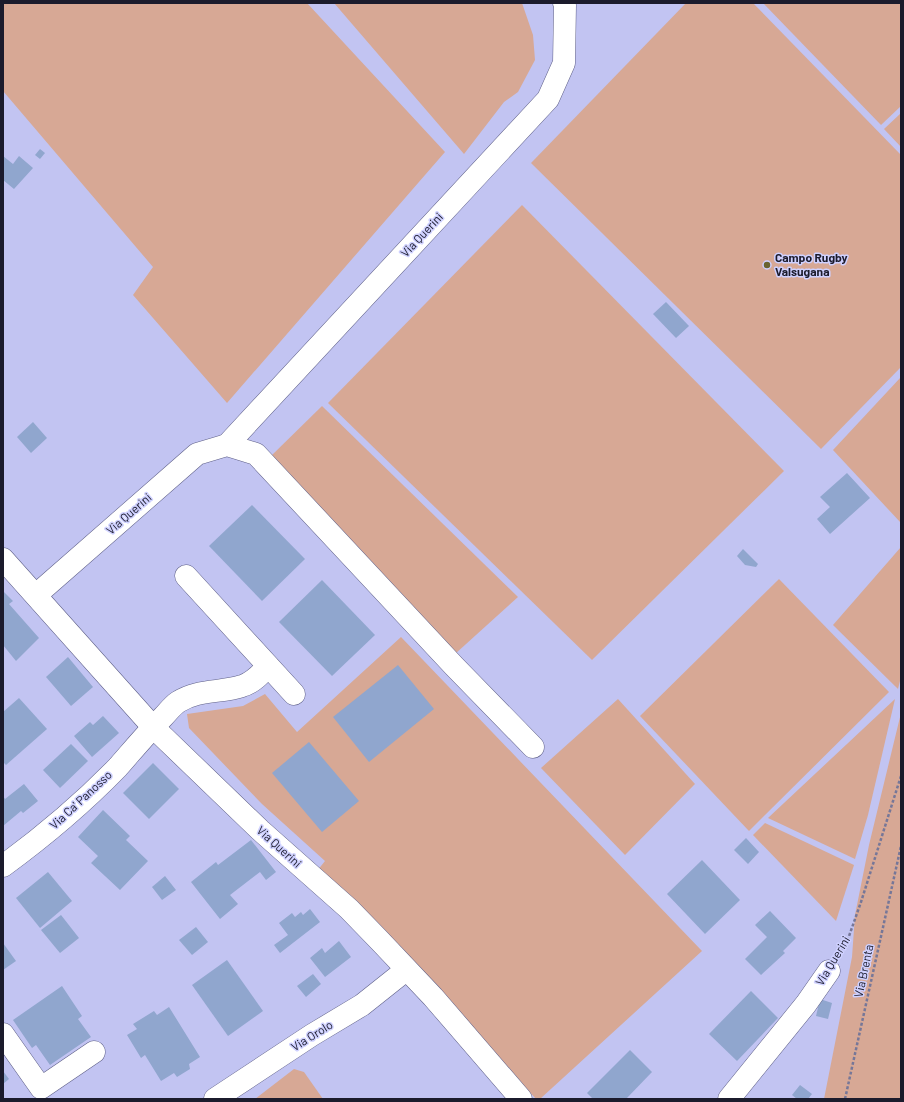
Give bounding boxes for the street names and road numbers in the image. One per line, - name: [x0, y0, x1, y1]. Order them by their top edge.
- street label: Via Querini: [397, 209, 445, 259]
- street label: Via Querini: [103, 490, 154, 537]
- street label: Via Ca' Panosso: [46, 767, 114, 832]
- street label: Via Querini: [254, 823, 305, 870]
- street label: Via Querini: [812, 933, 852, 988]
- street label: Via Brenta: [851, 943, 875, 999]
- street label: Via Orolo: [288, 1017, 335, 1053]

